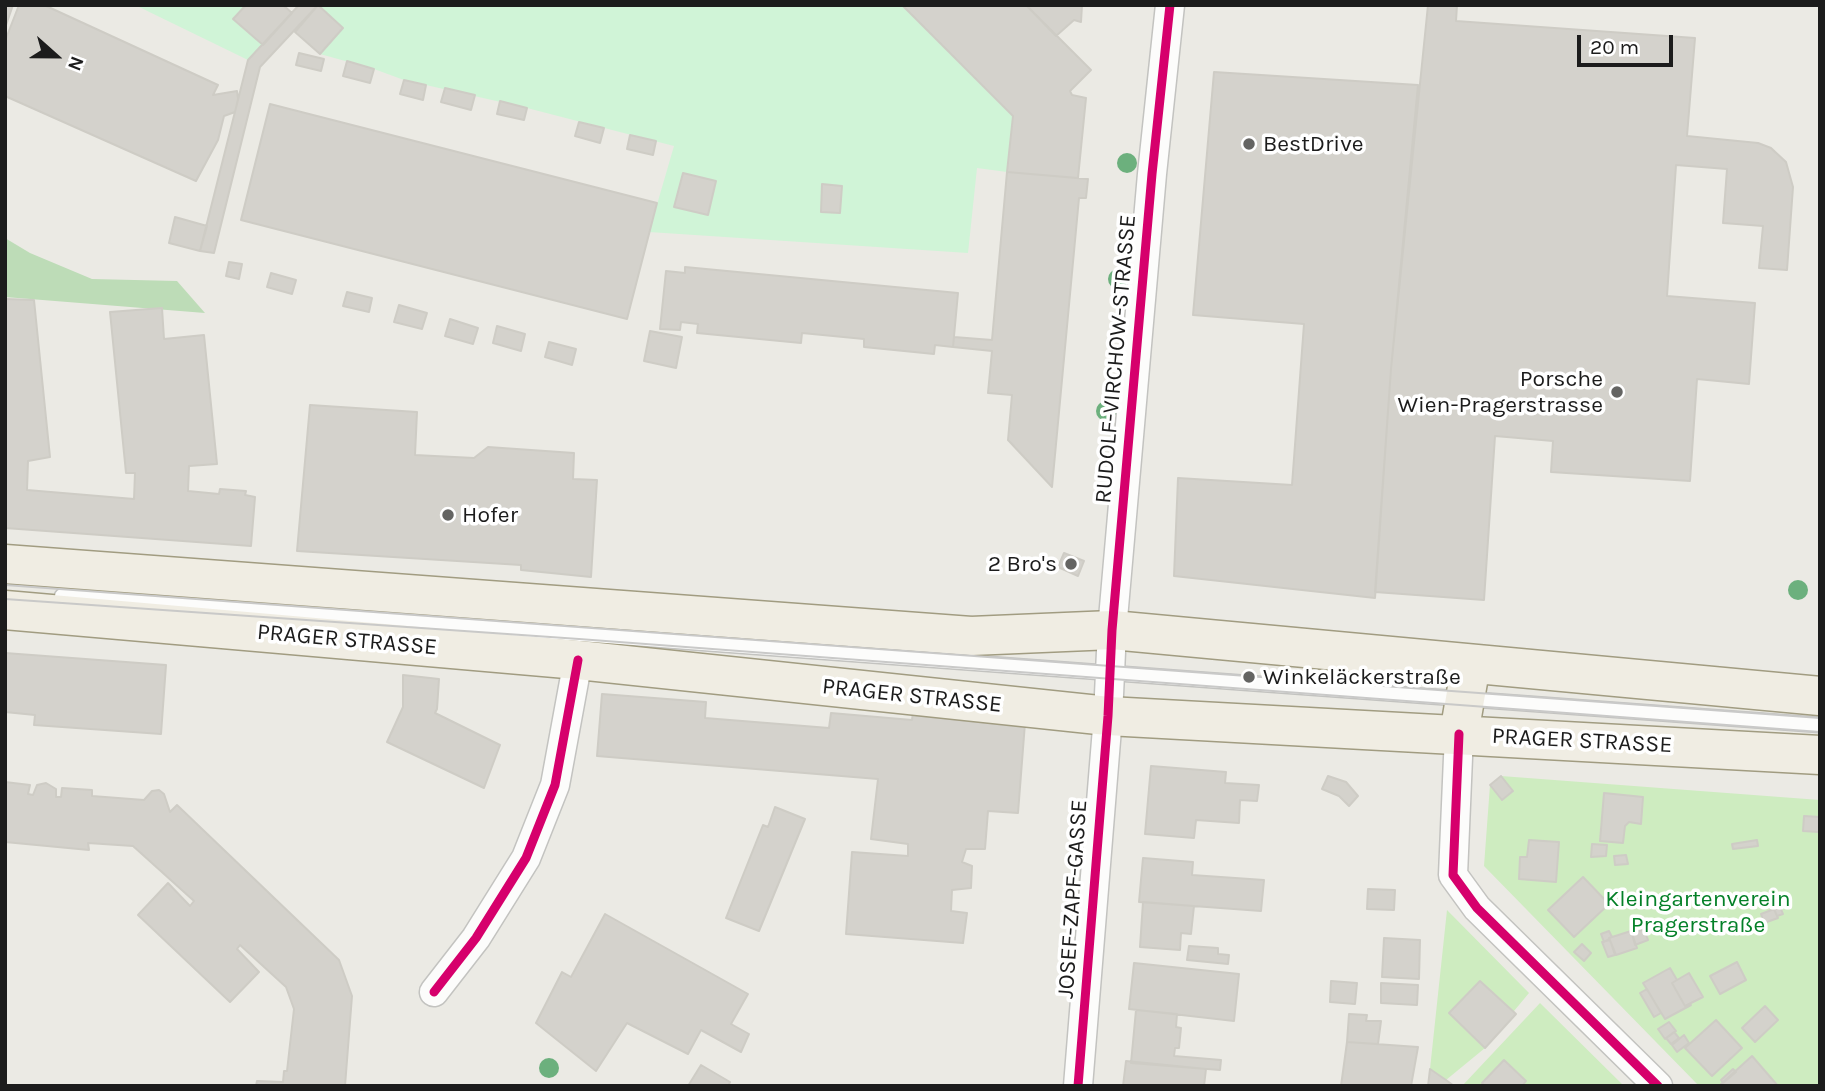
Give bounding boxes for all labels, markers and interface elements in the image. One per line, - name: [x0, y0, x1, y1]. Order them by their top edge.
- north arrow: [21, 21, 91, 91]
- scale bar: [1580, 21, 1676, 65]
- text: 20 m: [1590, 35, 1639, 59]
- text: N: [63, 53, 88, 74]
- place label: BestDrive: [1263, 130, 1364, 158]
- marker: BestDrive: [1241, 136, 1257, 152]
- street label: RUDOLF-VIRCHOW-STRASSE: [1090, 213, 1142, 505]
- place label: Porsche Wien-Pragerstrasse: [1397, 365, 1603, 419]
- marker: Porsche Wien-Pragerstrasse: [1609, 384, 1625, 400]
- place label: Hofer: [462, 501, 518, 529]
- marker: Hofer: [440, 507, 456, 523]
- place label: 2 Bro's: [988, 550, 1057, 578]
- marker: 2 Bro's: [1063, 556, 1079, 572]
- street label: PRAGER STRASSE: [256, 618, 438, 662]
- place label: Winkeläckerstraße: [1263, 663, 1461, 691]
- marker: Winkeläckerstraße: [1241, 669, 1257, 685]
- street label: PRAGER STRASSE: [821, 673, 1003, 719]
- street label: PRAGER STRASSE: [1491, 722, 1673, 760]
- street label: JOSEF-ZAPF-GASSE: [1052, 799, 1094, 999]
- park label: Kleingartenverein Pragerstraße: [1605, 885, 1791, 939]

